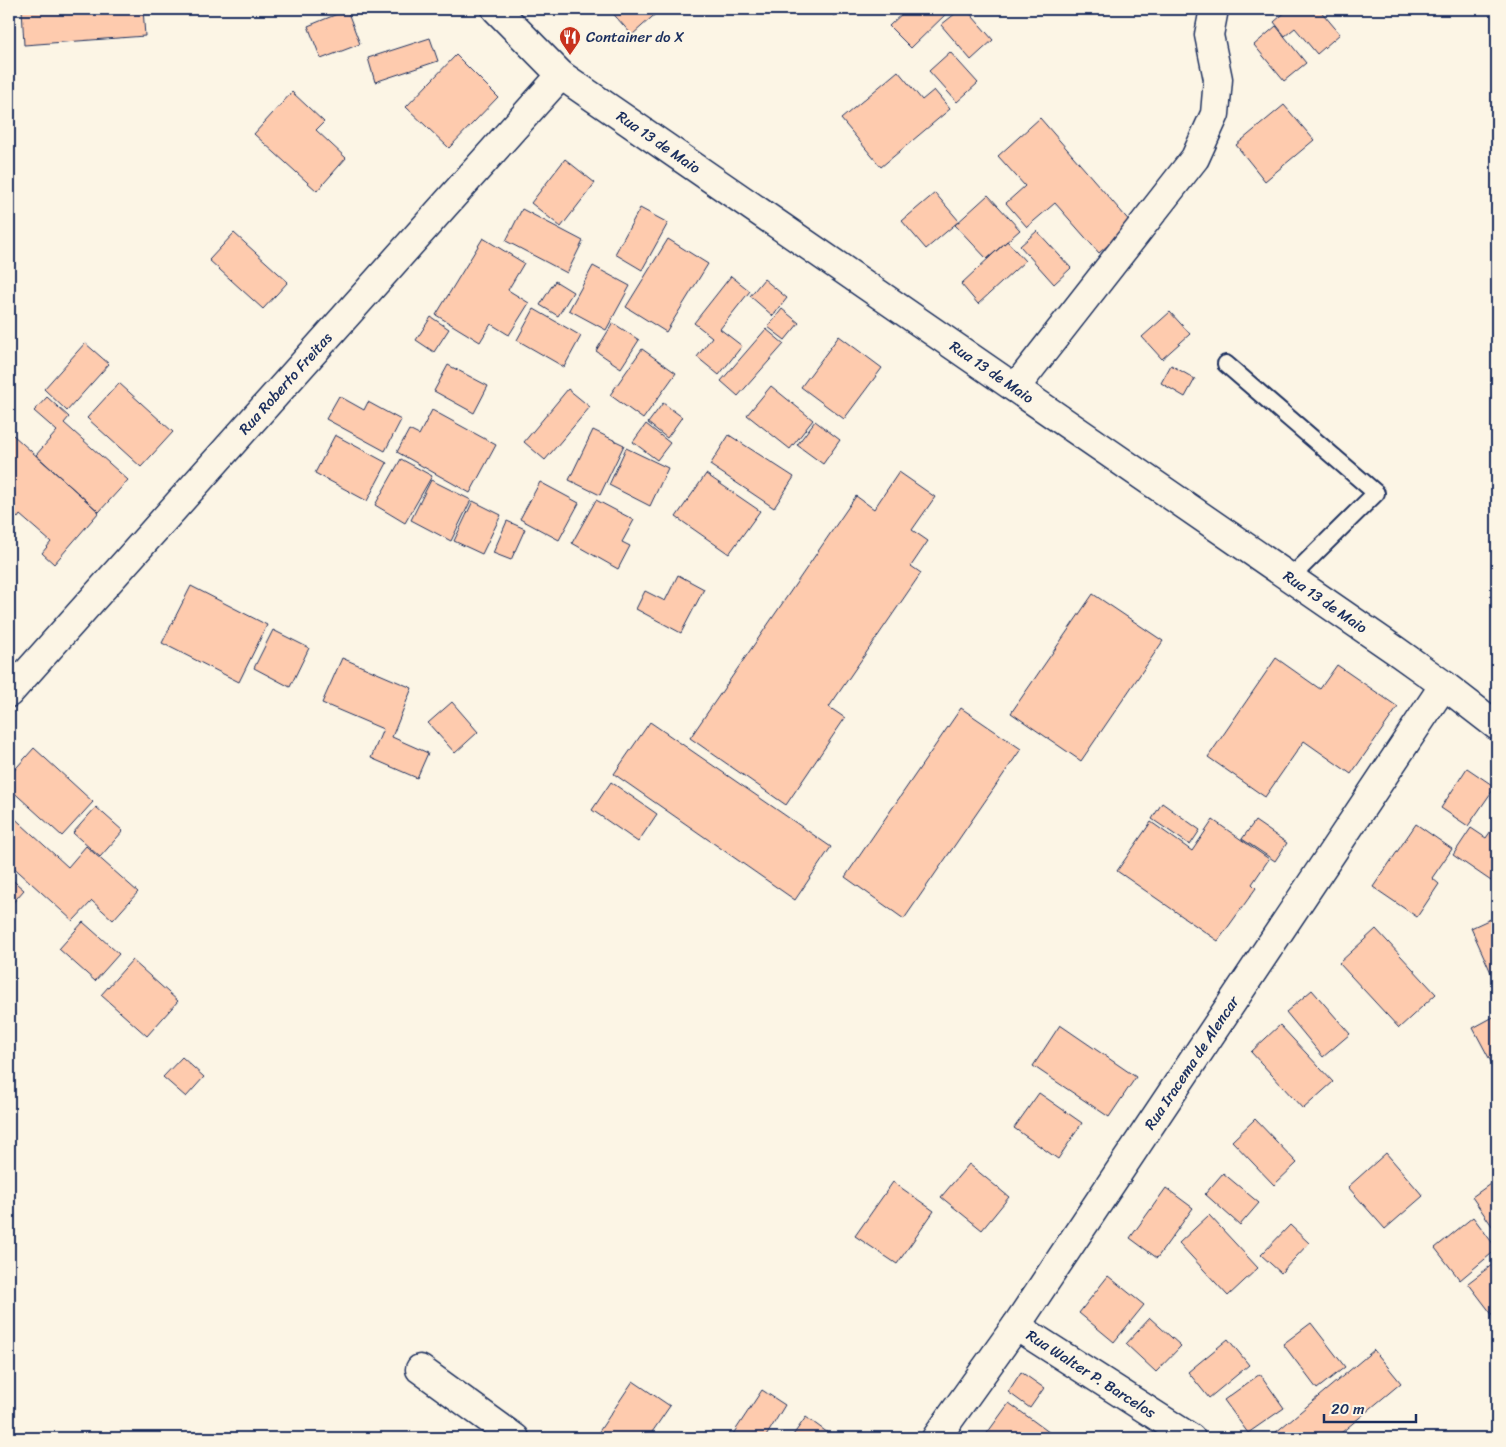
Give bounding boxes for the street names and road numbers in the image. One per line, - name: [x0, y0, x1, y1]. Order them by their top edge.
- street label: Rua 13 de Maio: [611, 104, 706, 181]
- street label: Rua Roberto Freitas: [232, 325, 339, 441]
- street label: Rua 13 de Maio: [944, 334, 1040, 411]
- street label: Rua 13 de Maio: [1278, 564, 1373, 641]
- street label: Rua Iracema de Alencar: [1137, 990, 1246, 1135]
- street label: Rua Walter P. Barcelos: [1021, 1323, 1161, 1425]

